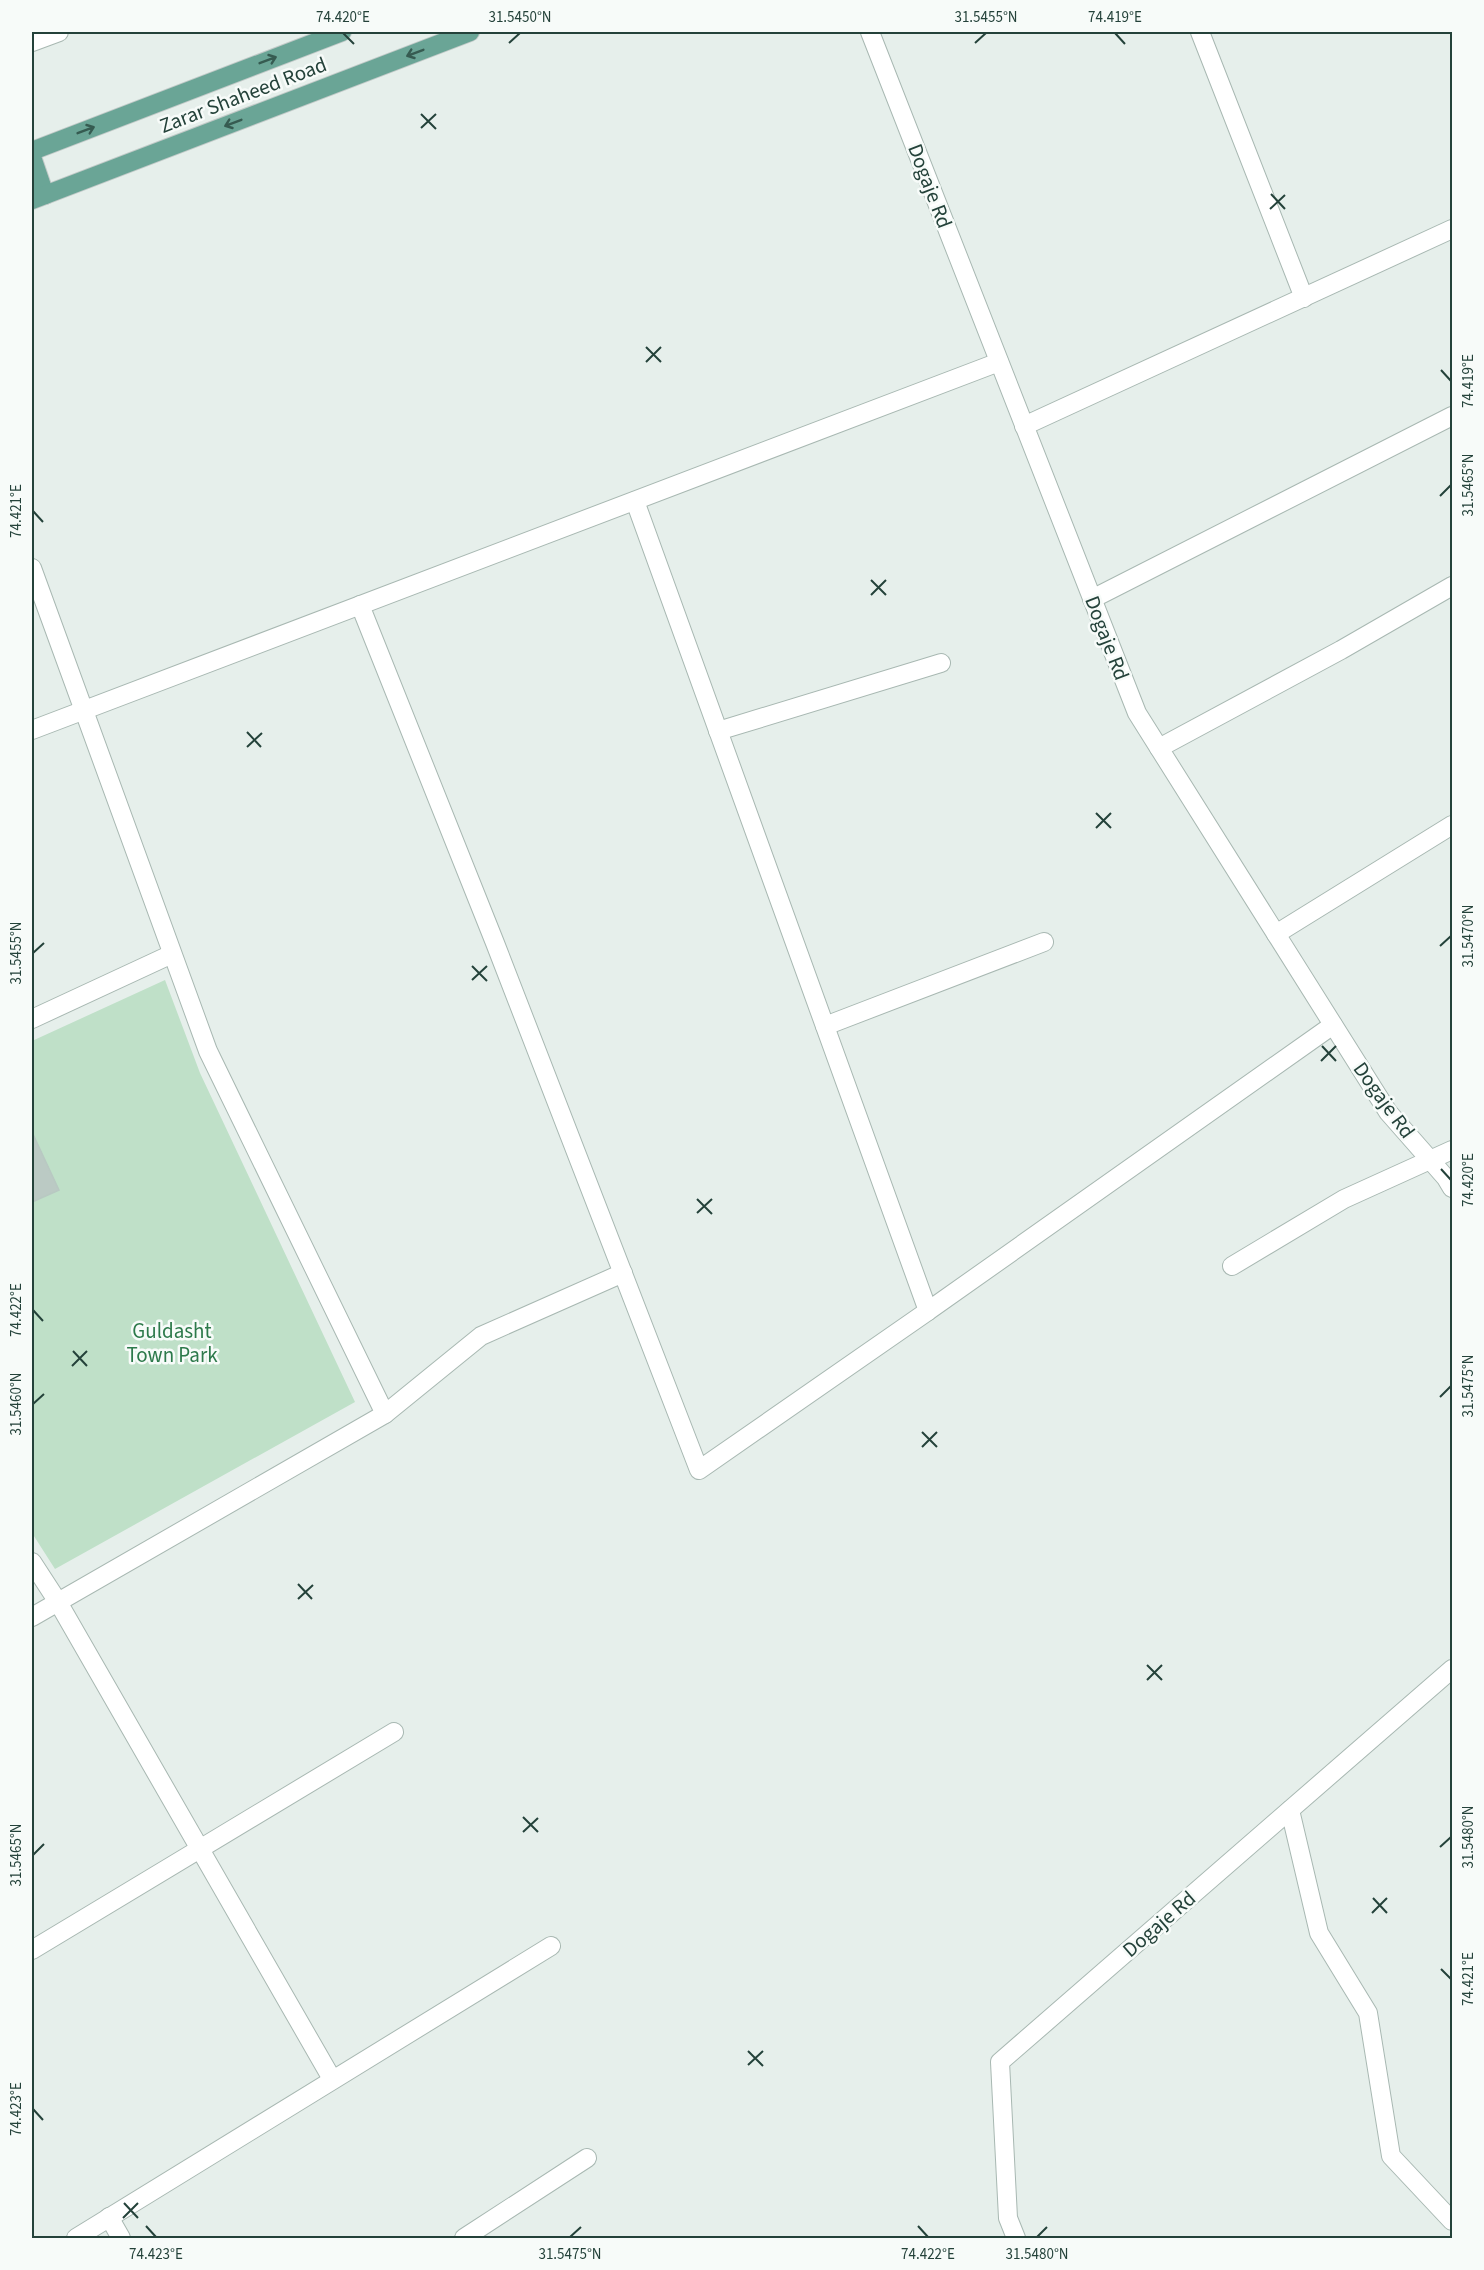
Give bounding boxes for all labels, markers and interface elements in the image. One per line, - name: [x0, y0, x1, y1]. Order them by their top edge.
- text: 74.420°E: [316, 7, 370, 28]
- text: 31.5450°N: [488, 7, 552, 28]
- text: 31.5455°N: [954, 7, 1018, 28]
- text: 74.419°E: [1088, 7, 1142, 28]
- one-way arrow: [407, 48, 425, 59]
- street label: Zarar Shaheed Road: [155, 49, 331, 141]
- one-way arrow: [258, 54, 277, 65]
- one-way arrow: [225, 118, 243, 129]
- one-way arrow: [76, 124, 95, 135]
- street label: Dogaje Rd: [900, 139, 960, 233]
- text: 74.419°E: [1458, 354, 1479, 408]
- text: 31.5465°N: [1458, 453, 1479, 517]
- text: 74.421°E: [6, 484, 27, 538]
- street label: Dogaje Rd: [1077, 591, 1137, 685]
- text: 31.5470°N: [1458, 904, 1479, 968]
- text: 31.5455°N: [6, 921, 27, 985]
- street label: Dogaje Rd: [1346, 1055, 1422, 1145]
- text: 74.420°E: [1458, 1153, 1479, 1207]
- text: 74.422°E: [6, 1283, 27, 1337]
- park label: Guldasht Town Park: [126, 1316, 218, 1370]
- text: 31.5475°N: [1458, 1354, 1479, 1418]
- text: 31.5460°N: [6, 1372, 27, 1436]
- text: 31.5480°N: [1458, 1805, 1479, 1869]
- text: 31.5465°N: [6, 1823, 27, 1887]
- street label: Dogaje Rd: [1116, 1884, 1202, 1964]
- text: 74.421°E: [1458, 1952, 1479, 2006]
- text: 74.423°E: [6, 2082, 27, 2136]
- text: 74.423°E: [129, 2244, 183, 2265]
- text: 31.5475°N: [538, 2244, 602, 2265]
- text: 74.422°E: [901, 2244, 955, 2265]
- text: 31.5480°N: [1005, 2244, 1069, 2265]

